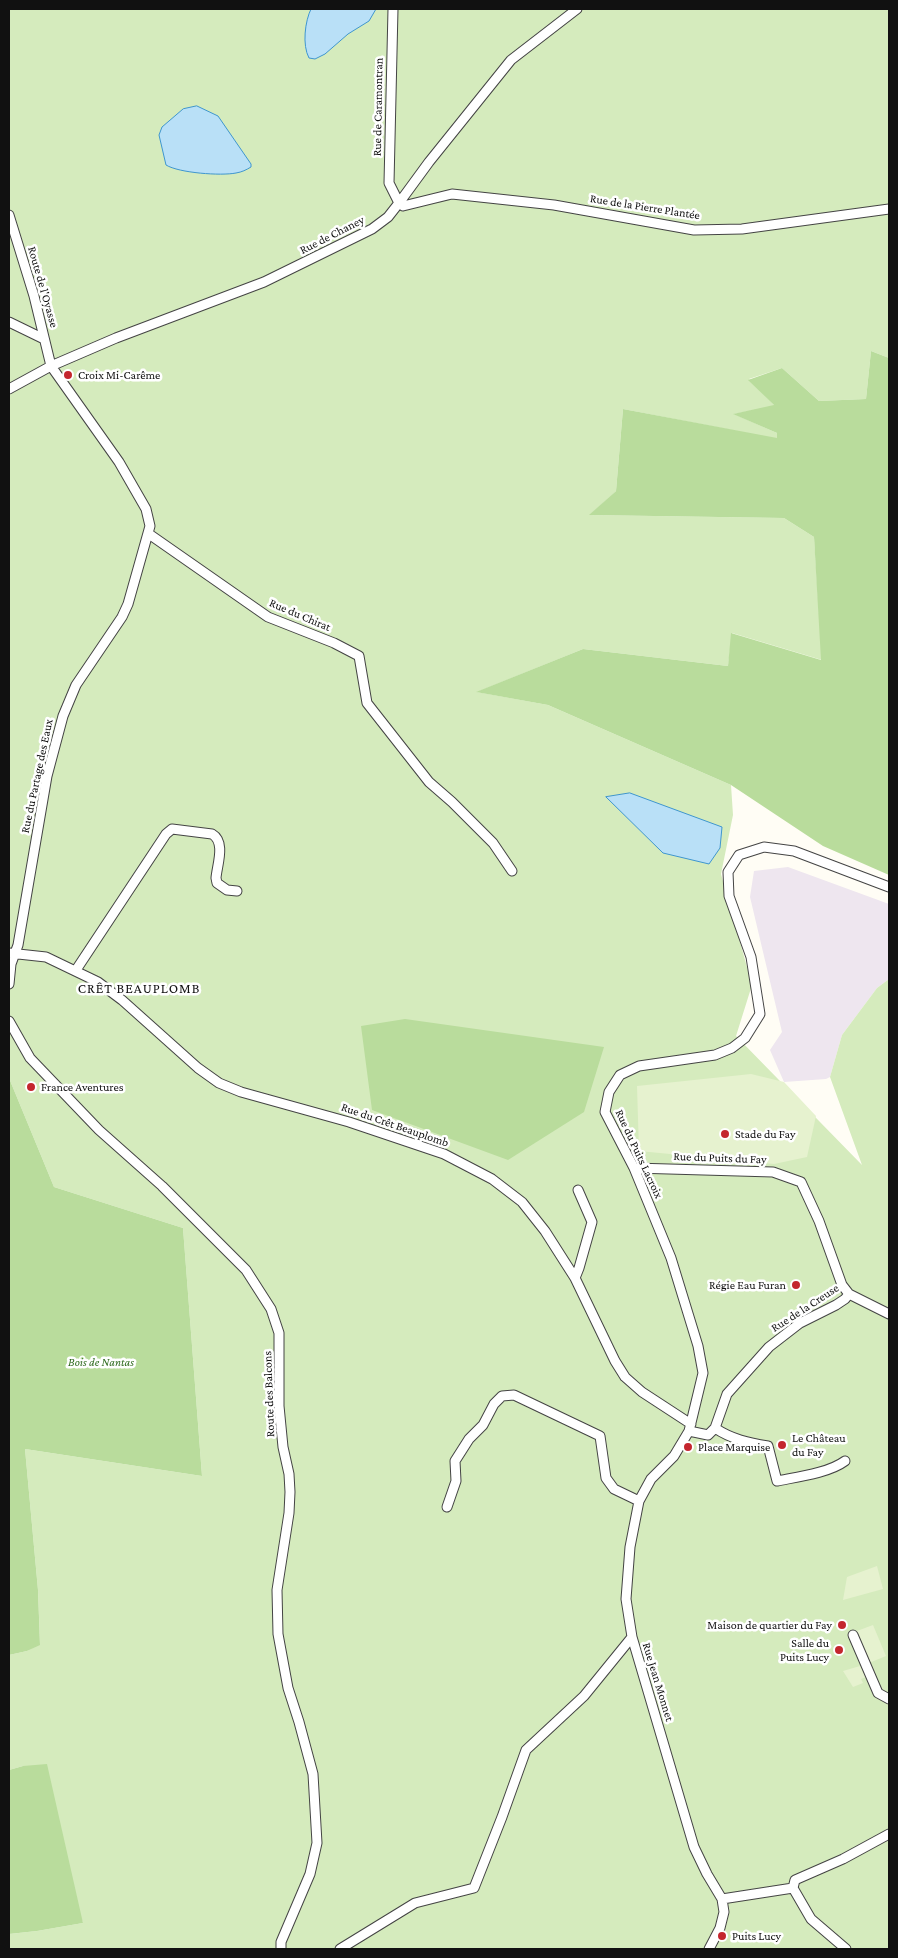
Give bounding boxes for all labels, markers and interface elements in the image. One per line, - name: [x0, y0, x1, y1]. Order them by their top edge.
- street label: Rue de Caramontran: [370, 58, 386, 156]
- street label: Rue de la Pierre Plantée: [589, 191, 701, 223]
- street label: Rue de Chaney: [297, 213, 367, 257]
- street label: Route de l'Oyasse: [25, 245, 61, 329]
- place label: Croix Mi-Carême: [78, 368, 160, 382]
- marker: Croix Mi-Carême: [62, 369, 74, 381]
- street label: Rue du Chirat: [267, 596, 333, 634]
- street label: Rue du Partage des Eaux: [18, 718, 56, 834]
- district label: CRÊT BEAUPLOMB: [76, 981, 202, 997]
- place label: France Aventures: [41, 1080, 123, 1094]
- marker: France Aventures: [25, 1081, 37, 1093]
- street label: Rue du Crêt Beauplomb: [339, 1100, 451, 1150]
- street label: Rue du Puits Lacroix: [612, 1107, 666, 1201]
- place label: Stade du Fay: [735, 1127, 796, 1141]
- marker: Stade du Fay: [719, 1128, 731, 1140]
- street label: Rue du Puits du Fay: [673, 1149, 767, 1167]
- place label: Régie Eau Furan: [709, 1278, 786, 1292]
- marker: Régie Eau Furan: [790, 1279, 802, 1291]
- street label: Rue de la Creuse: [768, 1281, 842, 1335]
- street label: Route des Balcons: [260, 1351, 278, 1437]
- park label: Bois de Nantas: [68, 1355, 134, 1369]
- place label: Le Château du Fay: [792, 1431, 846, 1459]
- marker: Le Château du Fay: [776, 1439, 788, 1451]
- place label: Place Marquise: [698, 1440, 770, 1454]
- marker: Place Marquise: [682, 1441, 694, 1453]
- place label: Maison de quartier du Fay: [707, 1618, 832, 1632]
- marker: Maison de quartier du Fay: [836, 1619, 848, 1631]
- place label: Salle du Puits Lucy: [780, 1636, 829, 1664]
- street label: Rue Jean Monnet: [639, 1641, 677, 1723]
- marker: Salle du Puits Lucy: [833, 1644, 845, 1656]
- place label: Puits Lucy: [732, 1929, 781, 1943]
- marker: Puits Lucy: [716, 1930, 728, 1942]

